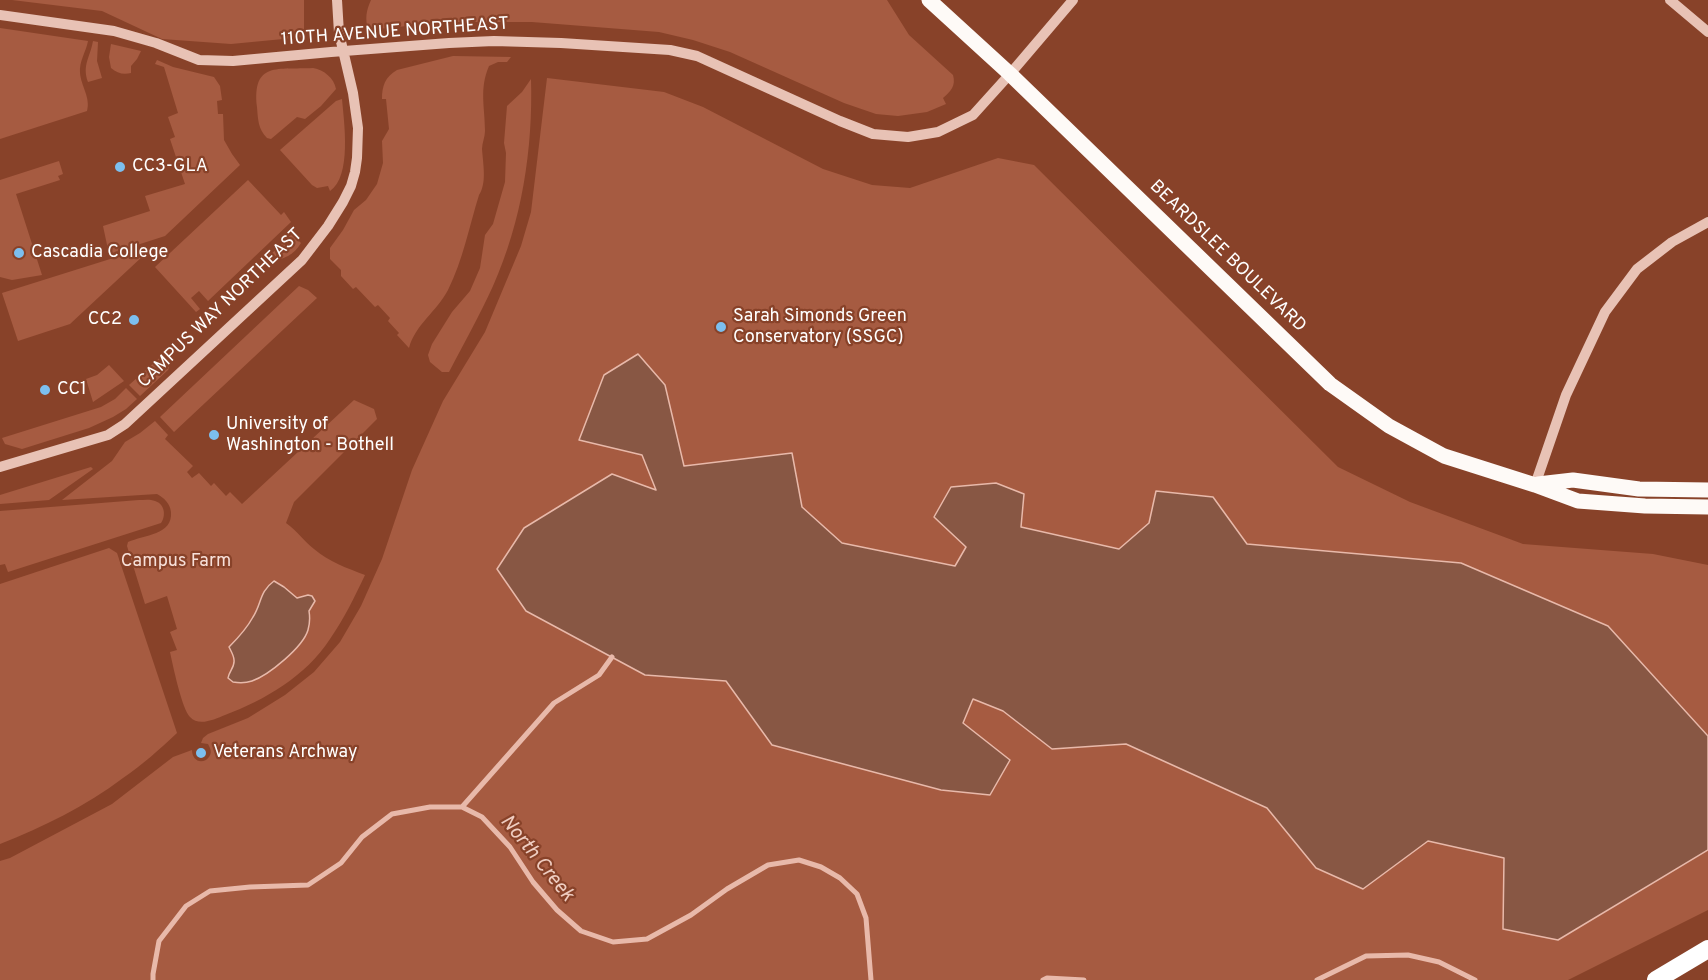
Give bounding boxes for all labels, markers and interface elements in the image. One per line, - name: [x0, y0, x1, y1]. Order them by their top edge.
- street label: 110TH AVENUE NORTHEAST: [280, 14, 510, 52]
- place label: CC3-GLA: [132, 156, 208, 178]
- marker: CC3-GLA: [113, 160, 127, 174]
- street label: BEARDSLEE BOULEVARD: [1144, 177, 1310, 337]
- street label: CAMPUS WAY NORTHEAST: [134, 225, 308, 393]
- place label: Cascadia College: [31, 242, 168, 264]
- marker: Cascadia College: [12, 246, 26, 260]
- place label: Sarah Simonds Green Conservatory (SSGC): [733, 306, 907, 348]
- place label: CC2: [88, 309, 122, 331]
- marker: CC2: [127, 313, 141, 327]
- marker: Sarah Simonds Green Conservatory (SSGC): [714, 320, 728, 334]
- place label: CC1: [57, 379, 87, 401]
- marker: CC1: [38, 383, 52, 397]
- place label: University of Washington - Bothell: [226, 414, 394, 456]
- marker: University of Washington - Bothell: [207, 428, 221, 442]
- park label: Campus Farm: [121, 551, 231, 573]
- place label: Veterans Archway: [213, 742, 358, 764]
- marker: Veterans Archway: [194, 746, 208, 760]
- water label: North Creek: [494, 811, 578, 907]

